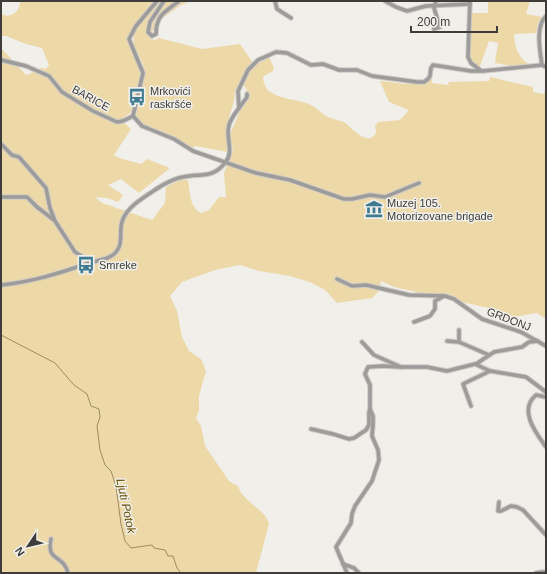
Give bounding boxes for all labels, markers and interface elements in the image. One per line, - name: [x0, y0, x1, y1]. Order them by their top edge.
- scale bar: [411, 8, 497, 34]
- text: 200 m: [417, 15, 450, 29]
- street label: BARICE: [70, 83, 112, 113]
- place label: Mrkovići raskršće: [150, 85, 192, 110]
- bus stop icon: Mrkovići raskršće: [127, 87, 147, 107]
- place label: Muzej 105. Motorizovane brigade: [387, 197, 493, 222]
- museum icon: Muzej 105. Motorizovane brigade: [364, 199, 384, 219]
- bus stop icon: Smreke: [76, 255, 96, 275]
- place label: Smreke: [99, 259, 137, 271]
- street label: GRDONJ: [485, 305, 533, 333]
- water label: Ljuti Potok: [113, 477, 139, 536]
- north arrow: [8, 526, 48, 566]
- text: N: [13, 545, 27, 558]

